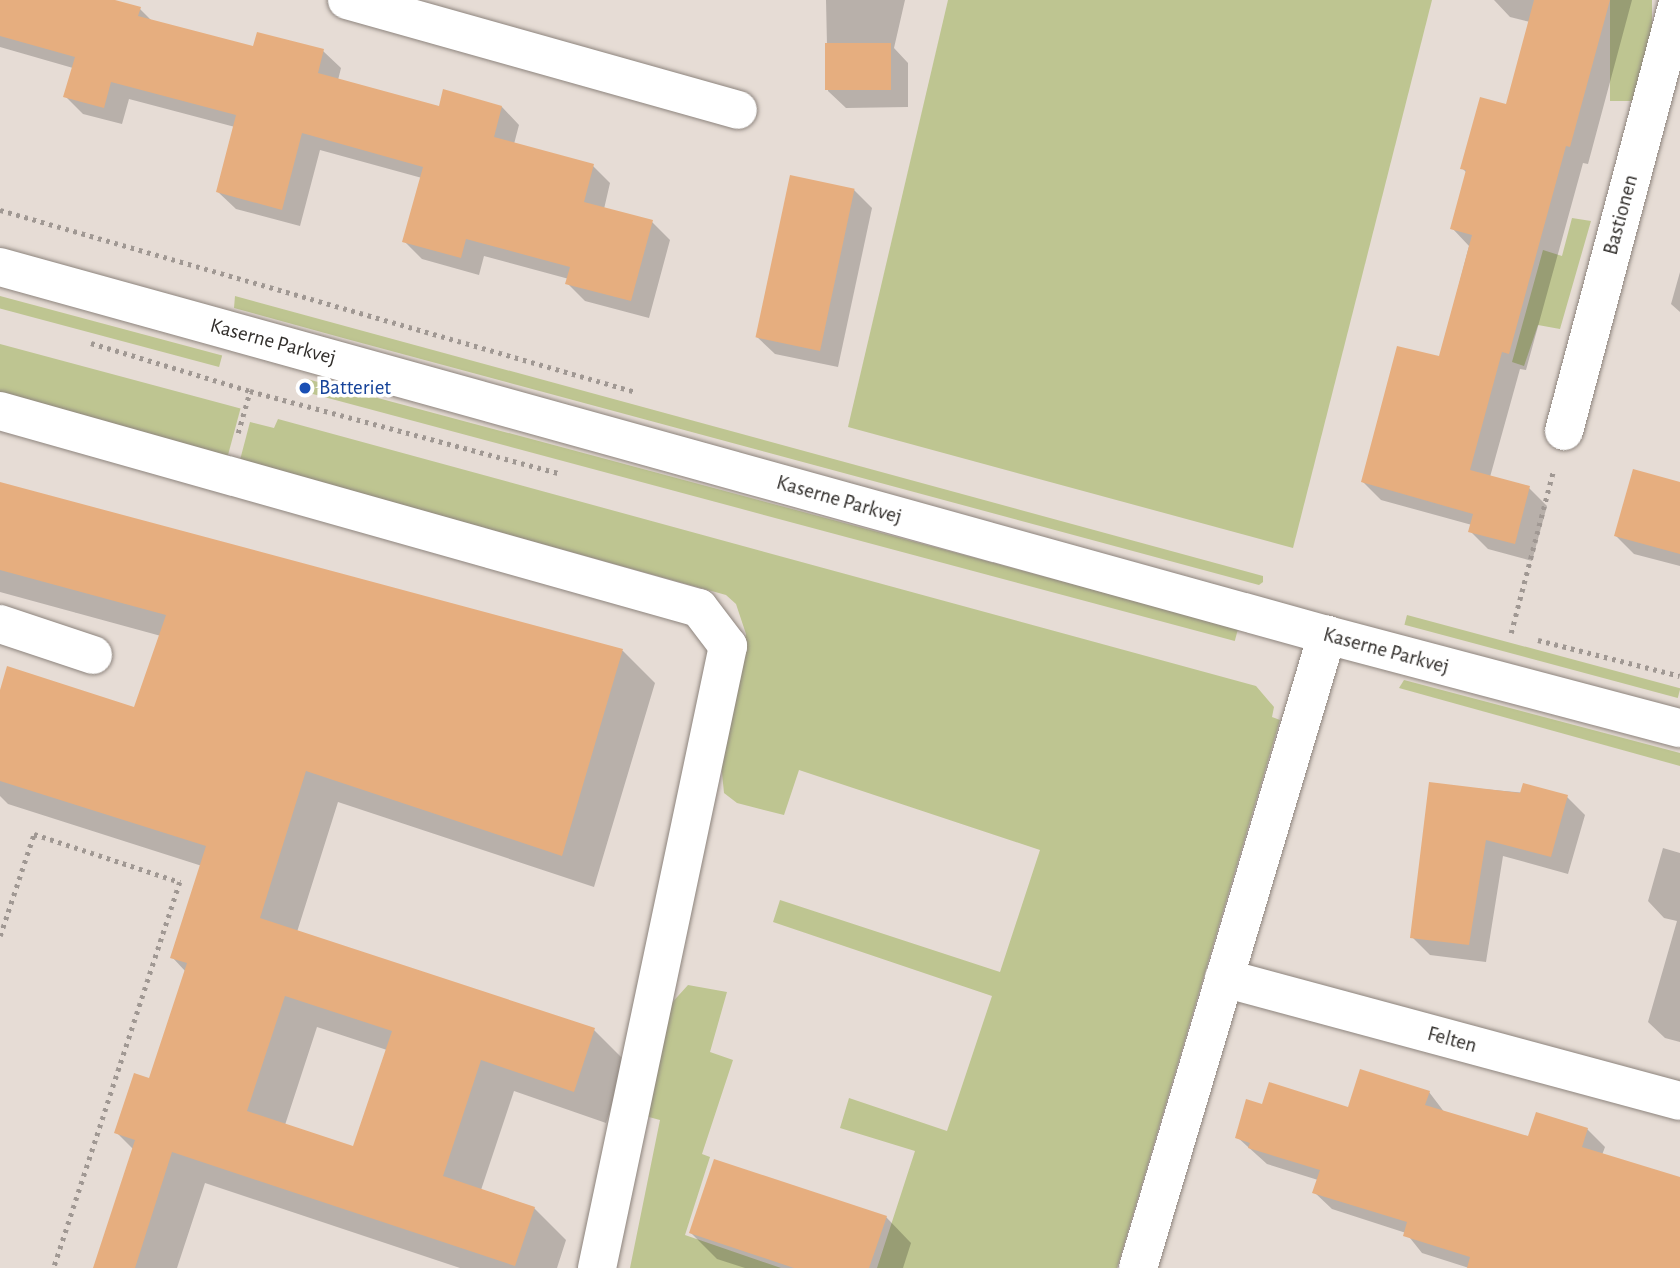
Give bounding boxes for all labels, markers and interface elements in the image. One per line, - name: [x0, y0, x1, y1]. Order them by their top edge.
- street label: Bastionen: [1598, 172, 1644, 258]
- street label: Kaserne Parkvej: [207, 313, 339, 371]
- place label: Batteriet: [319, 375, 391, 401]
- marker: Batteriet: [297, 380, 313, 396]
- street label: Kaserne Parkvej: [773, 470, 905, 530]
- street label: Kaserne Parkvej: [1320, 622, 1452, 680]
- street label: Felten: [1425, 1021, 1479, 1059]

